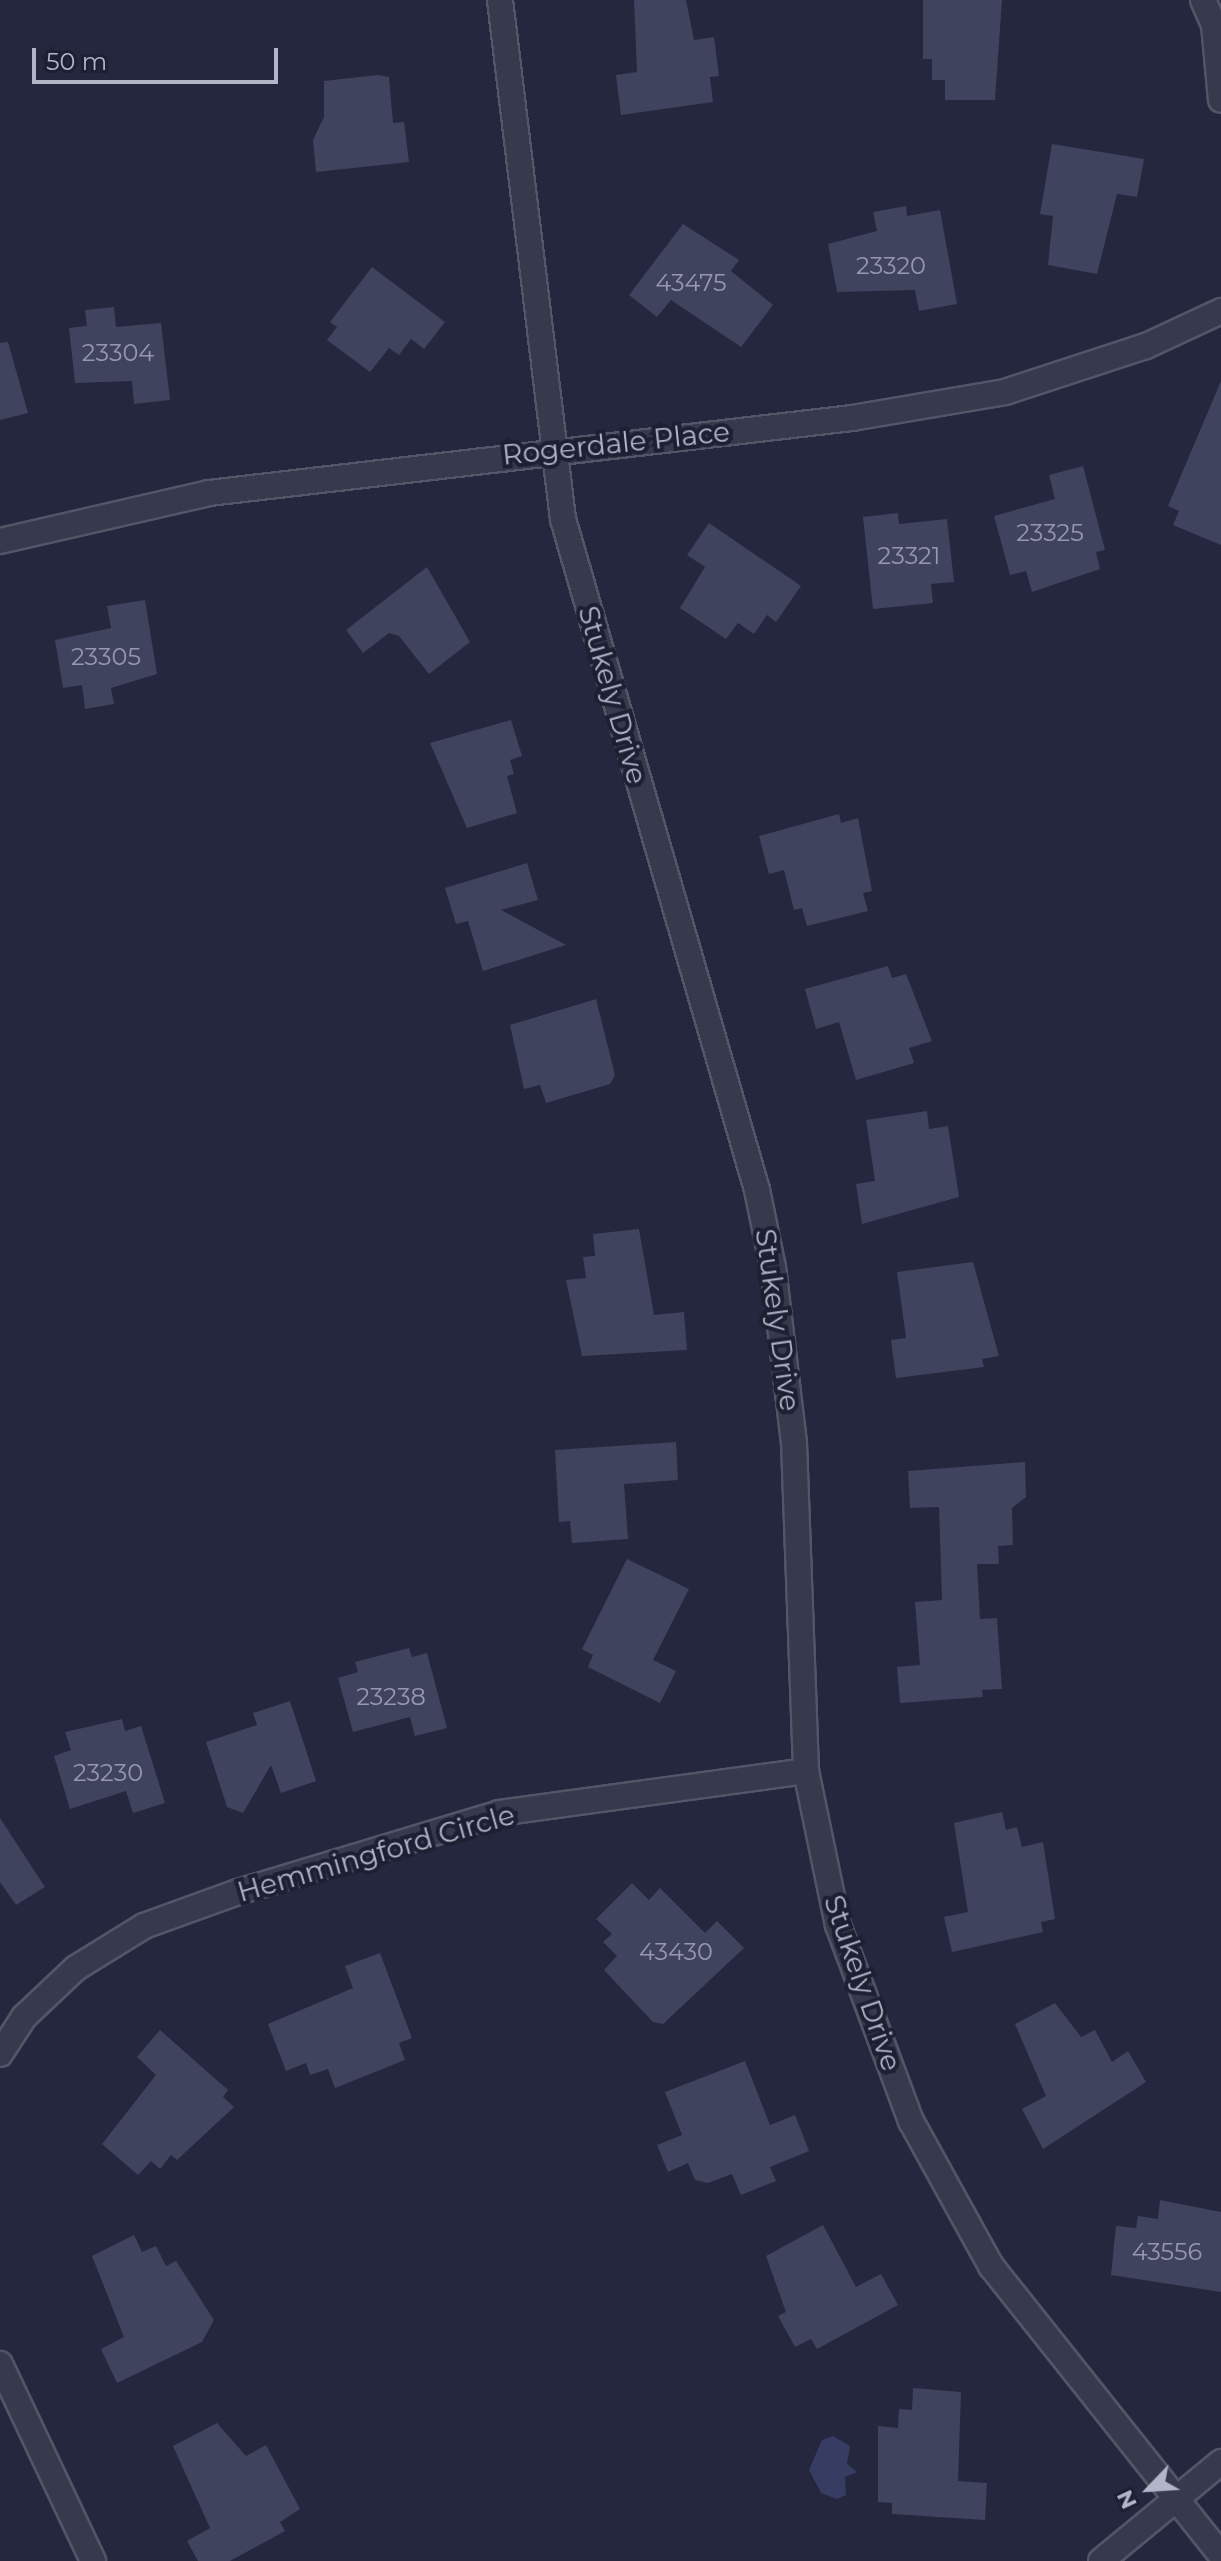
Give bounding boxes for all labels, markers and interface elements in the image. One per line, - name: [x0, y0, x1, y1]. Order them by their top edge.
- scale bar: [36, 32, 282, 82]
- text: 50 m: [46, 47, 107, 76]
- house number: 23320: [856, 252, 926, 280]
- house number: 43475: [656, 269, 726, 297]
- house number: 23304: [82, 339, 154, 367]
- street label: Rogerdale Place: [501, 414, 731, 472]
- house number: 23325: [1016, 519, 1084, 547]
- house number: 23321: [878, 542, 940, 570]
- street label: Stukely Drive: [572, 602, 654, 788]
- house number: 23305: [71, 643, 141, 671]
- street label: Stukely Drive: [749, 1227, 807, 1413]
- house number: 23238: [356, 1683, 426, 1711]
- house number: 23230: [73, 1759, 143, 1787]
- street label: Hemmingford Circle: [233, 1797, 519, 1909]
- street label: Stukely Drive: [817, 1891, 909, 2075]
- house number: 43430: [639, 1938, 713, 1966]
- house number: 43556: [1132, 2238, 1202, 2266]
- north arrow: [1109, 2449, 1189, 2529]
- text: N: [1111, 2486, 1143, 2513]

